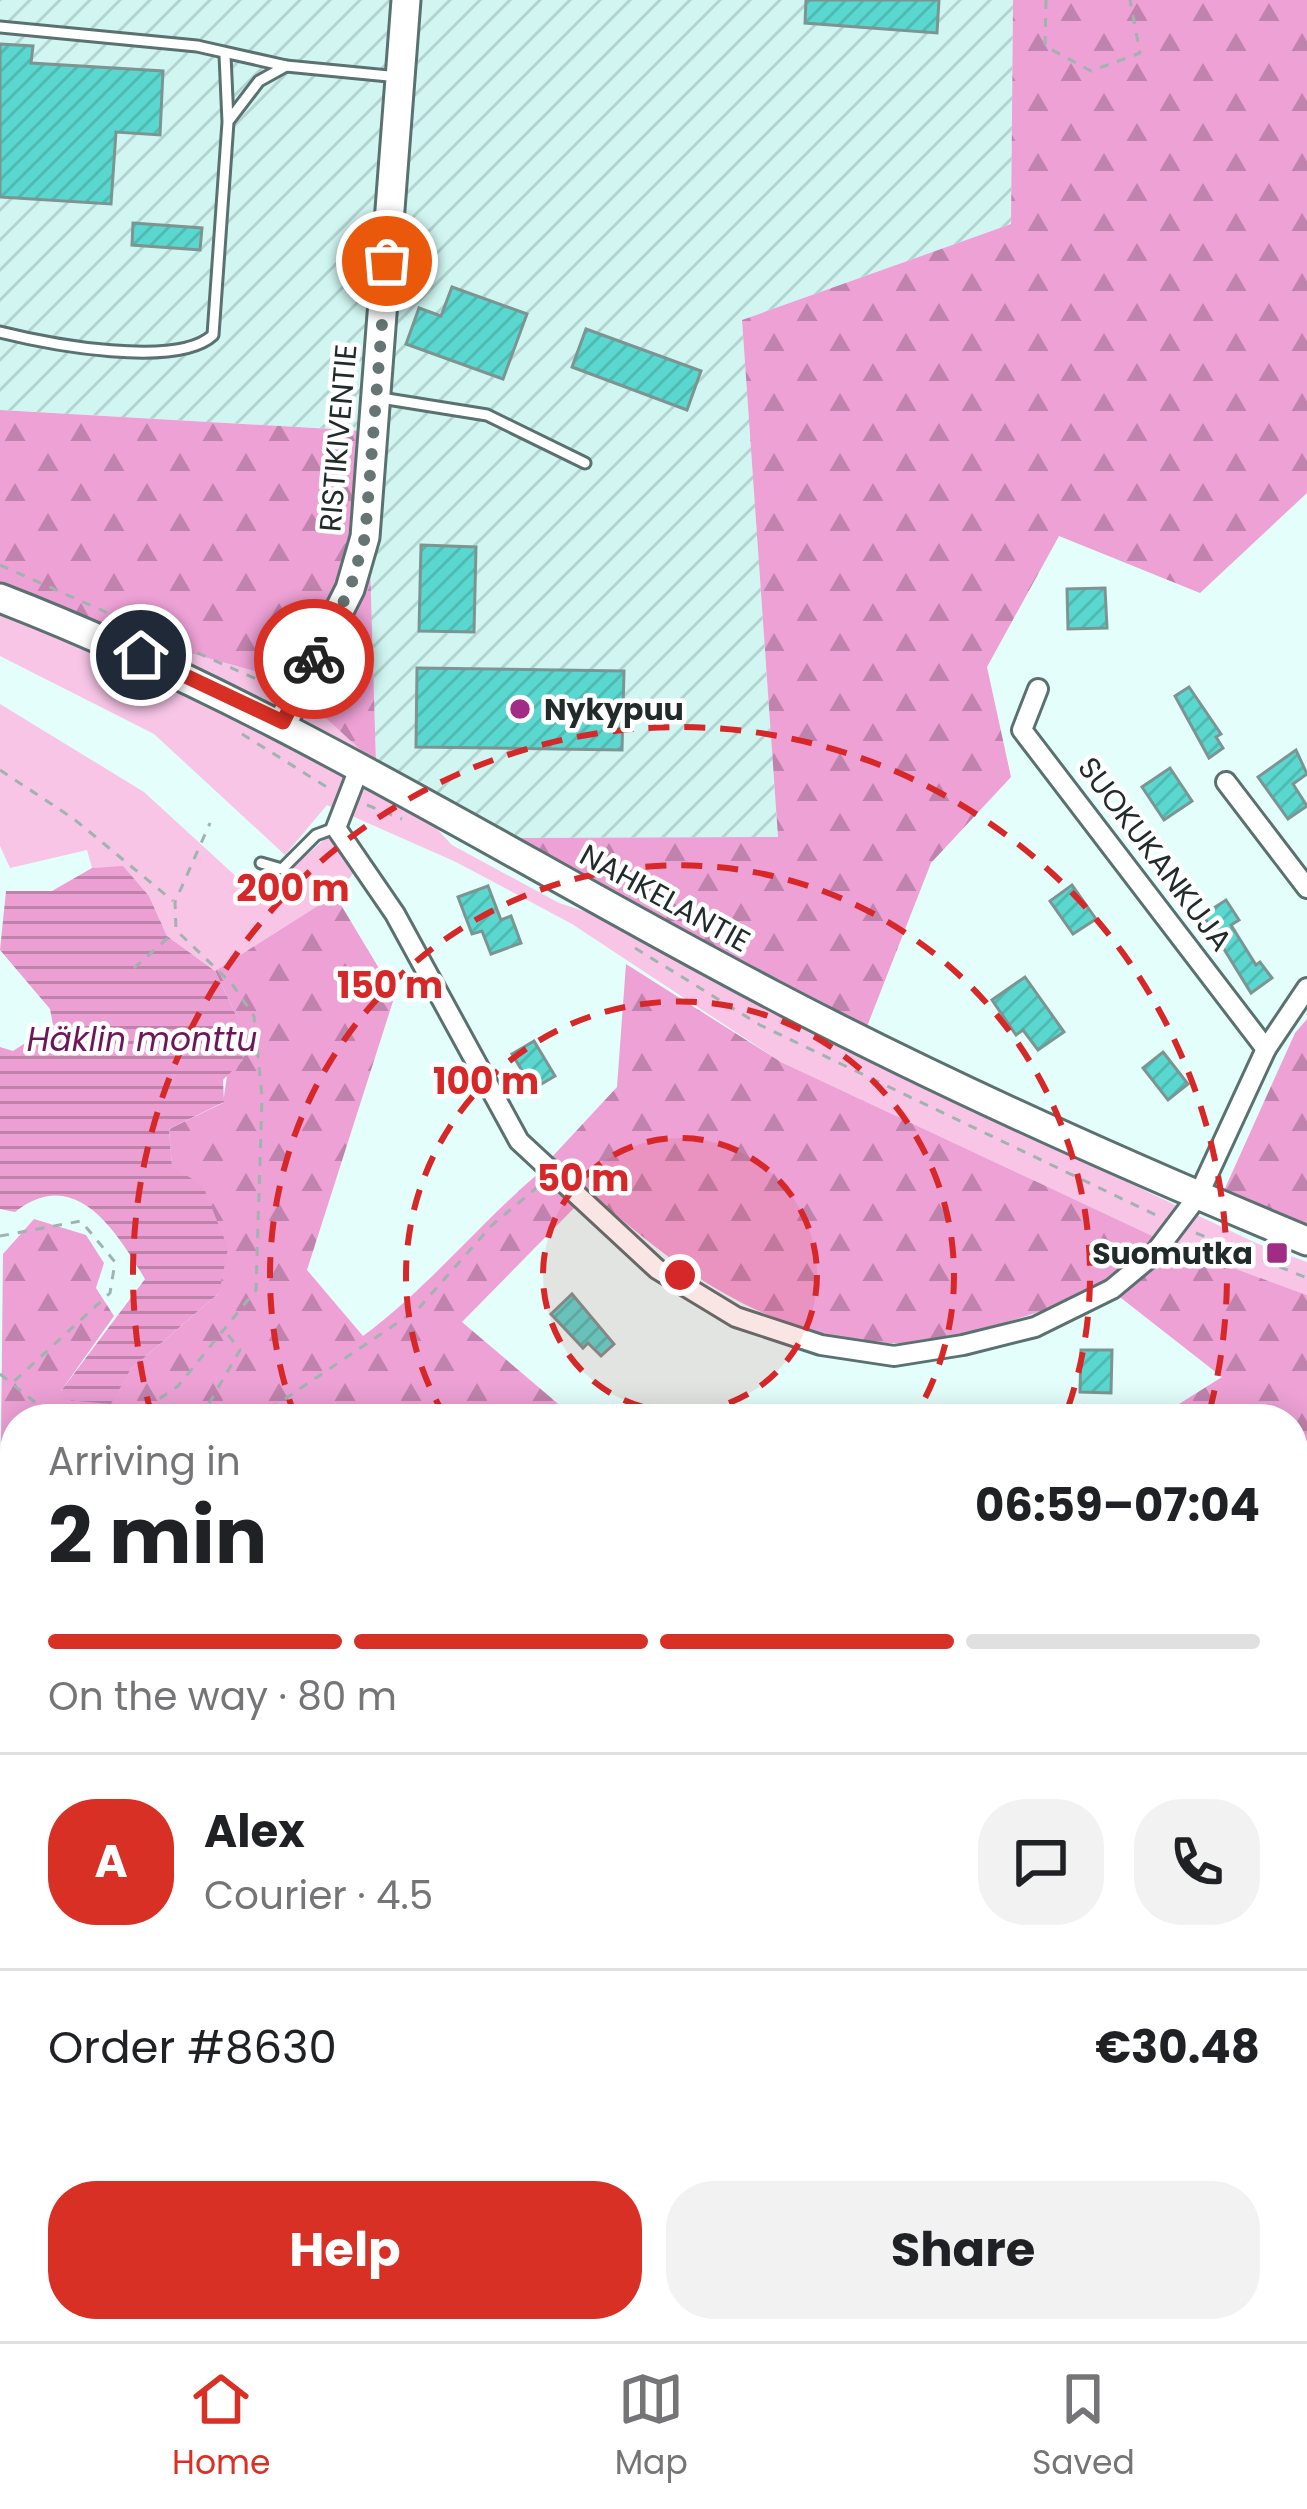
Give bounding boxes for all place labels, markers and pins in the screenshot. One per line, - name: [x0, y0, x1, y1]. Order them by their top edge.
- pin: [336, 210, 438, 312]
- pin: [90, 604, 192, 706]
- place label: Nykypuu: [544, 688, 684, 731]
- marker: Nykypuu: [507, 696, 533, 722]
- place label: Suomutka: [1092, 1232, 1253, 1275]
- marker: Suomutka: [1264, 1240, 1290, 1266]
- centre of rings: [659, 1254, 701, 1296]

